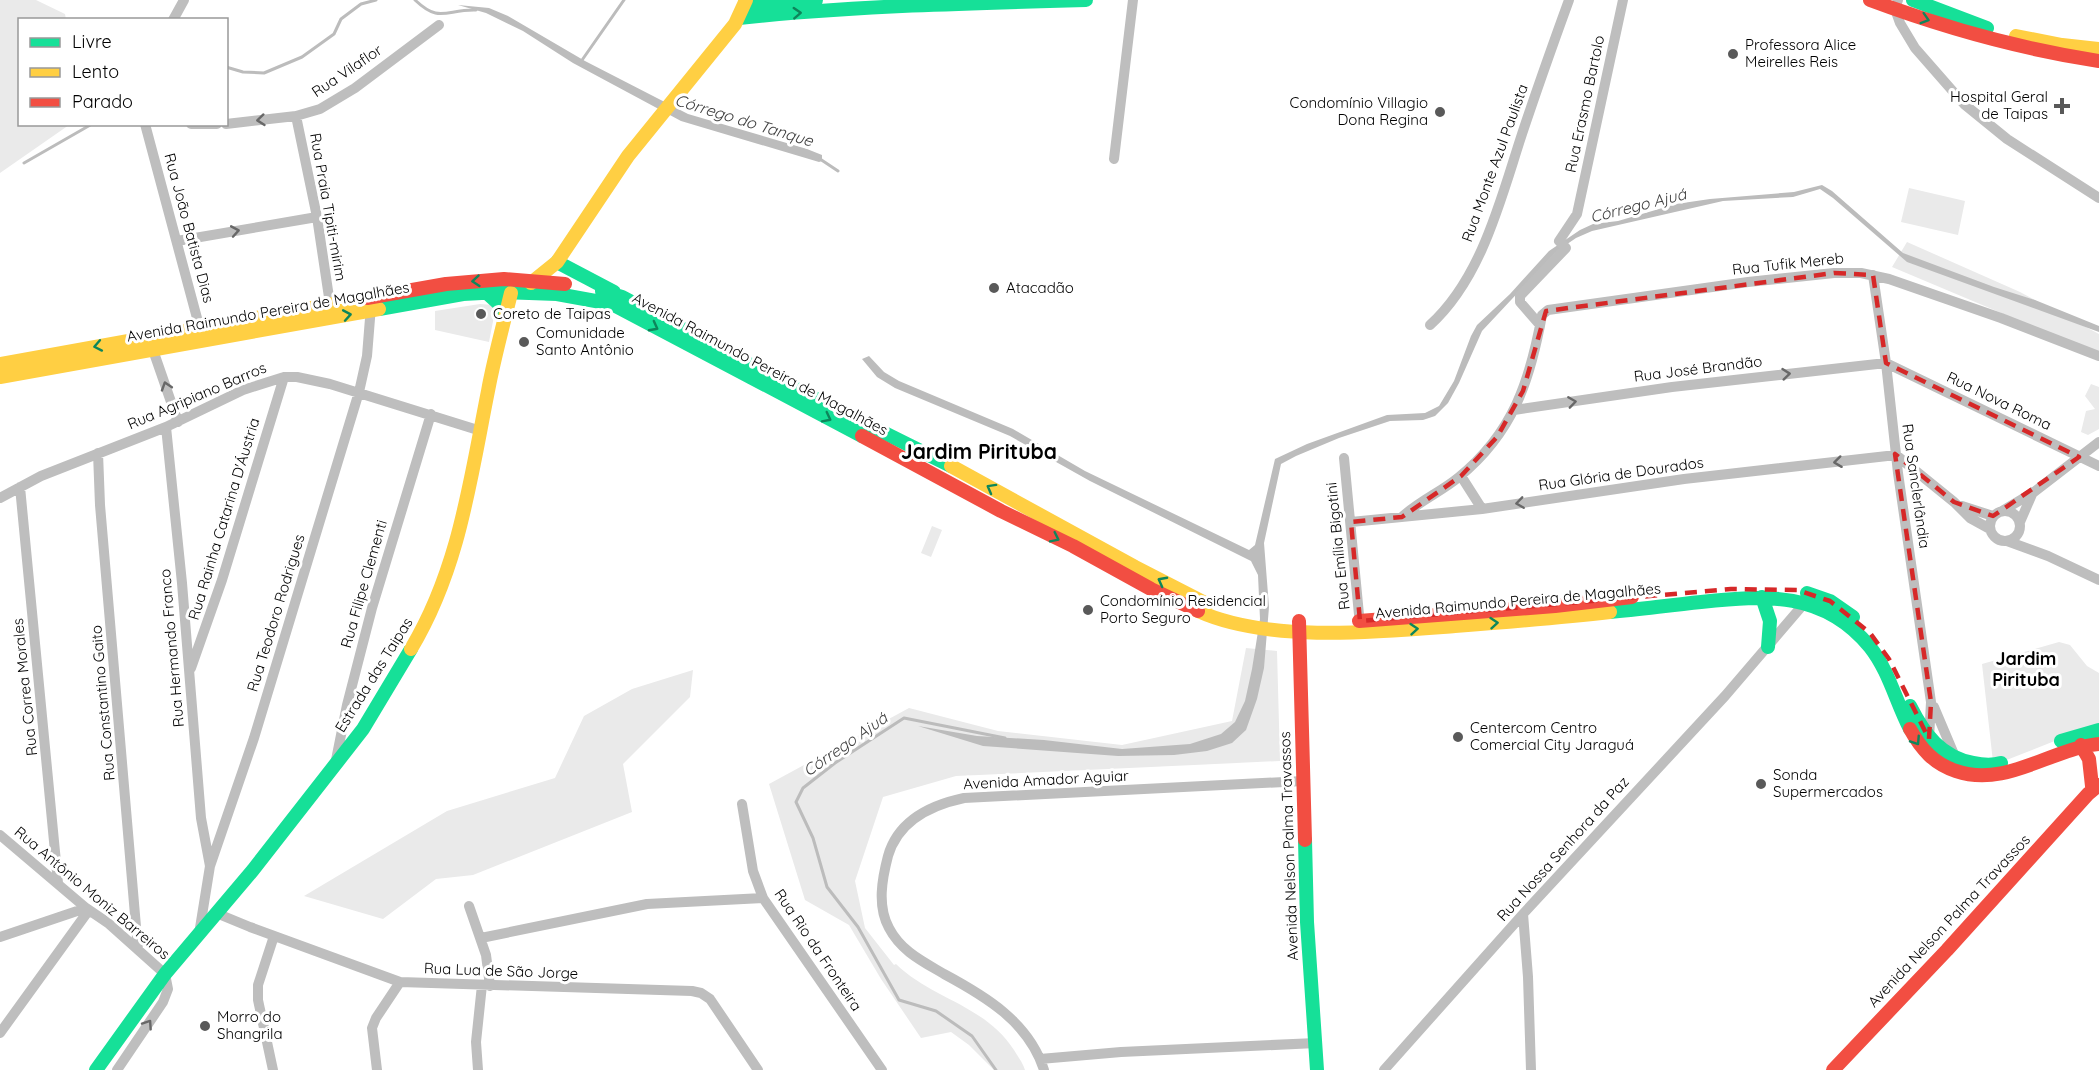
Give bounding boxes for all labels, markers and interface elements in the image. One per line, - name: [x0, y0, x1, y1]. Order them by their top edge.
- one-way arrow: [793, 6, 802, 19]
- one-way arrow: [1919, 11, 1930, 24]
- legend: [18, 18, 228, 126]
- text: Livre: [72, 30, 112, 53]
- street label: Rua Erasmo Bartolo: [1561, 34, 1608, 174]
- place label: Professora Alice Meirelles Reis: [1745, 35, 1856, 71]
- street label: Rua Vilaflor: [308, 40, 386, 101]
- marker: Professora Alice Meirelles Reis: [1726, 47, 1740, 61]
- text: Lento: [72, 60, 119, 83]
- street label: Rua Monte Azul Paulista: [1457, 81, 1532, 244]
- place label: Hospital Geral de Taipas: [1950, 87, 2048, 123]
- water label: Córrego do Tanque: [673, 89, 816, 151]
- text: Parado: [72, 90, 133, 113]
- place label: Condomínio Villagio Dona Regina: [1290, 93, 1428, 129]
- marker: Hospital Geral de Taipas: [2053, 97, 2071, 115]
- marker: Condomínio Villagio Dona Regina: [1433, 105, 1447, 119]
- one-way arrow: [257, 113, 266, 126]
- street label: Rua Praia Tipiti-mirim: [306, 131, 351, 282]
- street label: Rua João Batista Dias: [160, 151, 219, 305]
- water label: Córrego Ajuá: [1588, 183, 1689, 227]
- one-way arrow: [230, 225, 240, 238]
- street label: Rua Tufik Mereb: [1731, 248, 1845, 279]
- one-way arrow: [472, 274, 481, 287]
- street label: Avenida Raimundo Pereira de Magalhães: [125, 277, 411, 346]
- place label: Atacadão: [1006, 278, 1074, 297]
- marker: Atacadão: [987, 281, 1001, 295]
- street label: Avenida Raimundo Pereira de Magalhães: [629, 288, 891, 439]
- place label: Coreto de Taipas: [493, 304, 611, 323]
- marker: Coreto de Taipas: [474, 307, 488, 321]
- one-way arrow: [342, 309, 352, 322]
- one-way arrow: [648, 320, 659, 331]
- place label: Comunidade Santo Antônio: [536, 323, 634, 359]
- marker: Comunidade Santo Antônio: [517, 335, 531, 349]
- one-way arrow: [93, 339, 103, 352]
- street label: Rua José Brandão: [1633, 351, 1763, 386]
- street label: Rua Agripiano Barros: [124, 358, 269, 433]
- street label: Rua Nova Roma: [1944, 367, 2055, 434]
- one-way arrow: [1782, 368, 1791, 380]
- one-way arrow: [160, 381, 173, 392]
- one-way arrow: [1567, 396, 1577, 408]
- one-way arrow: [821, 410, 832, 422]
- street label: Rua Rainha Catarina D'Áustria: [184, 415, 263, 622]
- street label: Rua Sanclerlândia: [1898, 422, 1935, 550]
- district label: Jardim Pirituba: [901, 438, 1057, 464]
- street label: Rua Glória de Dourados: [1537, 452, 1705, 495]
- one-way arrow: [1834, 455, 1843, 468]
- street label: Rua Emília Bigotini: [1321, 481, 1354, 611]
- one-way arrow: [987, 484, 997, 495]
- one-way arrow: [1515, 497, 1525, 509]
- street label: Rua Filipe Clementi: [336, 518, 391, 650]
- one-way arrow: [1049, 530, 1060, 542]
- street label: Rua Teodoro Rodrigues: [243, 532, 309, 694]
- street label: Rua Hermando Franco: [155, 568, 188, 728]
- one-way arrow: [1158, 577, 1169, 588]
- street label: Avenida Raimundo Pereira de Magalhães: [1374, 579, 1662, 622]
- place label: Condomínio Residencial Porto Seguro: [1100, 591, 1266, 627]
- marker: Condomínio Residencial Porto Seguro: [1081, 603, 1095, 617]
- street label: Estrada das Taipas: [331, 614, 417, 736]
- street label: Rua Correa Morales: [8, 617, 41, 757]
- one-way arrow: [1490, 617, 1499, 630]
- one-way arrow: [1409, 623, 1418, 636]
- street label: Rua Constantino Gaito: [86, 624, 119, 782]
- district label: Jardim Pirituba: [1992, 647, 2060, 691]
- water label: Córrego Ajuá: [799, 707, 892, 780]
- place label: Centercom Centro Comercial City Jaraguá: [1470, 718, 1634, 754]
- marker: Centercom Centro Comercial City Jaraguá: [1451, 730, 1465, 744]
- street label: Avenida Nelson Palma Travassos: [1275, 731, 1302, 961]
- one-way arrow: [1909, 735, 1921, 745]
- place label: Sonda Supermercados: [1773, 765, 1883, 801]
- street label: Avenida Amador Aguiar: [963, 766, 1129, 793]
- street label: Rua Nossa Senhora da Paz: [1493, 772, 1633, 925]
- marker: Sonda Supermercados: [1754, 777, 1768, 791]
- street label: Rua Antônio Moniz Barreiros: [11, 822, 174, 963]
- street label: Avenida Nelson Palma Travassos: [1863, 830, 2034, 1011]
- street label: Rua Rio da Fronteira: [770, 885, 866, 1014]
- street label: Rua Lua de São Jorge: [424, 958, 578, 983]
- place label: Morro do Shangrila: [217, 1007, 283, 1043]
- one-way arrow: [141, 1019, 152, 1030]
- marker: Morro do Shangrila: [198, 1019, 212, 1033]

